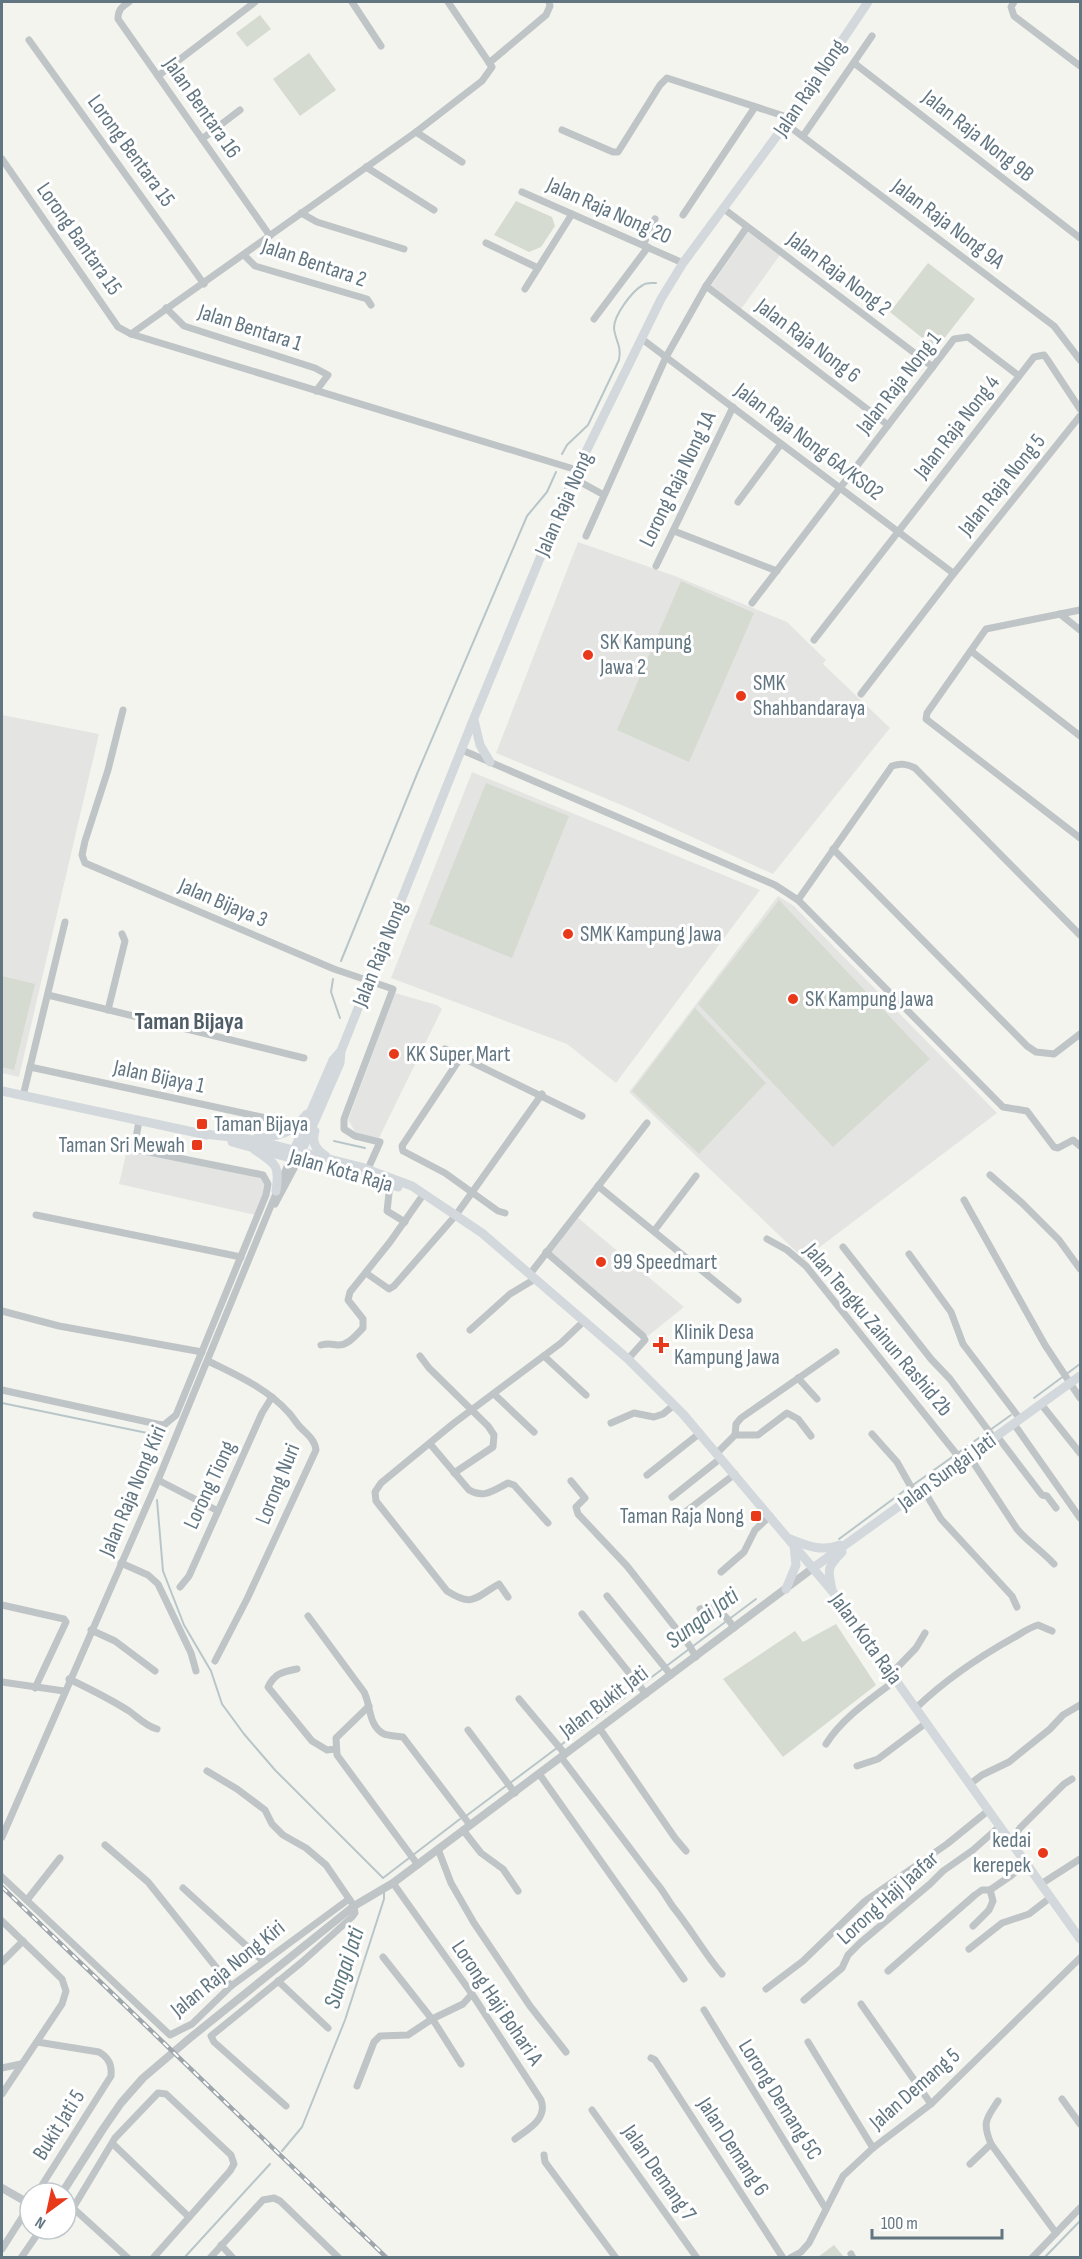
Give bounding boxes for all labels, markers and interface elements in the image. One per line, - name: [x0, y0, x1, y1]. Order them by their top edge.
- street label: Jalan Raja Nong: [767, 34, 852, 142]
- street label: Jalan Bentara 16: [157, 52, 247, 164]
- street label: Jalan Raja Nong 9B: [916, 83, 1039, 188]
- street label: Lorong Bentara 15: [81, 90, 181, 212]
- street label: Jalan Raja Nong 20: [542, 171, 676, 251]
- street label: Jalan Raja Nong 9A: [886, 172, 1010, 275]
- street label: Lorong Bantara 15: [30, 178, 128, 301]
- street label: Jalan Raja Nong 2: [781, 225, 897, 322]
- street label: Jalan Bentara 2: [257, 232, 370, 293]
- street label: Jalan Raja Nong 6: [749, 292, 866, 389]
- street label: Jalan Bentara 1: [194, 298, 306, 358]
- street label: Jalan Raja Nong 1: [850, 326, 948, 440]
- street label: Jalan Raja Nong 4: [908, 370, 1006, 485]
- street label: Jalan Raja Nong 6A/KS02: [729, 377, 889, 507]
- street label: Lorong Raja Nong 1A: [634, 406, 723, 551]
- street label: Jalan Raja Nong 5: [952, 428, 1051, 542]
- street label: Jalan Raja Nong: [529, 447, 599, 561]
- place label: SK Kampung Jawa 2: [599, 629, 692, 681]
- marker: SK Kampung Jawa 2: [581, 648, 595, 662]
- place label: SMK Shahbandaraya: [753, 670, 865, 722]
- marker: SMK Shahbandaraya: [734, 689, 748, 703]
- street label: Jalan Bijaya 3: [174, 872, 272, 934]
- street label: Jalan Raja Nong: [346, 897, 413, 1012]
- place label: SMK Kampung Jawa: [580, 921, 722, 948]
- marker: SMK Kampung Jawa: [561, 927, 575, 941]
- place label: SK Kampung Jawa: [805, 986, 934, 1013]
- marker: SK Kampung Jawa: [786, 992, 800, 1006]
- district label: Taman Bijaya: [134, 1007, 244, 1036]
- place label: KK Super Mart: [406, 1041, 511, 1068]
- marker: KK Super Mart: [387, 1047, 401, 1061]
- street label: Jalan Bijaya 1: [110, 1054, 207, 1100]
- place label: Taman Bijaya: [214, 1111, 308, 1138]
- marker: Taman Bijaya: [195, 1117, 209, 1131]
- place label: Taman Sri Mewah: [58, 1132, 185, 1159]
- marker: Taman Sri Mewah: [190, 1138, 204, 1152]
- street label: Jalan Kota Raja: [285, 1143, 396, 1199]
- street label: Jalan Tengku Zainun Rashid 2b: [797, 1237, 958, 1422]
- place label: 99 Speedmart: [613, 1249, 718, 1276]
- marker: 99 Speedmart: [594, 1255, 608, 1269]
- place label: Klinik Desa Kampung Jawa: [674, 1319, 780, 1371]
- marker: Klinik Desa Kampung Jawa: [652, 1336, 670, 1354]
- street label: Jalan Raja Nong Kiri: [93, 1422, 173, 1561]
- street label: Jalan Sungai Jati: [892, 1427, 1001, 1517]
- street label: Lorong Tiong: [178, 1436, 242, 1533]
- street label: Lorong Nuri: [250, 1440, 306, 1528]
- place label: Taman Raja Nong: [620, 1503, 744, 1530]
- marker: Taman Raja Nong: [749, 1509, 763, 1523]
- water label: Sungai Jati: [660, 1581, 745, 1655]
- street label: Jalan Kota Raja: [823, 1587, 908, 1690]
- street label: Jalan Bukit Jati: [554, 1660, 654, 1745]
- place label: kedai kerepek: [973, 1827, 1032, 1879]
- street label: Lorong Haji Jaafar: [832, 1845, 944, 1951]
- marker: kedai kerepek: [1036, 1846, 1050, 1860]
- street label: Jalan Raja Nong Kiri: [165, 1915, 291, 2024]
- water label: Sungai Jati: [317, 1923, 371, 2012]
- street label: Lorong Haji Bohari A: [445, 1935, 549, 2071]
- street label: Lorong Demang 5C: [732, 2035, 828, 2165]
- street label: Jalan Demang 5: [863, 2042, 966, 2136]
- street label: Bukit Jati 5: [27, 2085, 91, 2165]
- street label: Jalan Demang 6: [691, 2092, 775, 2201]
- street label: Jalan Demang 7: [615, 2119, 702, 2226]
- north arrow: [18, 2181, 78, 2241]
- scale bar: [872, 2202, 1002, 2240]
- text: N: [32, 2212, 49, 2233]
- text: 100 m: [881, 2213, 918, 2234]

